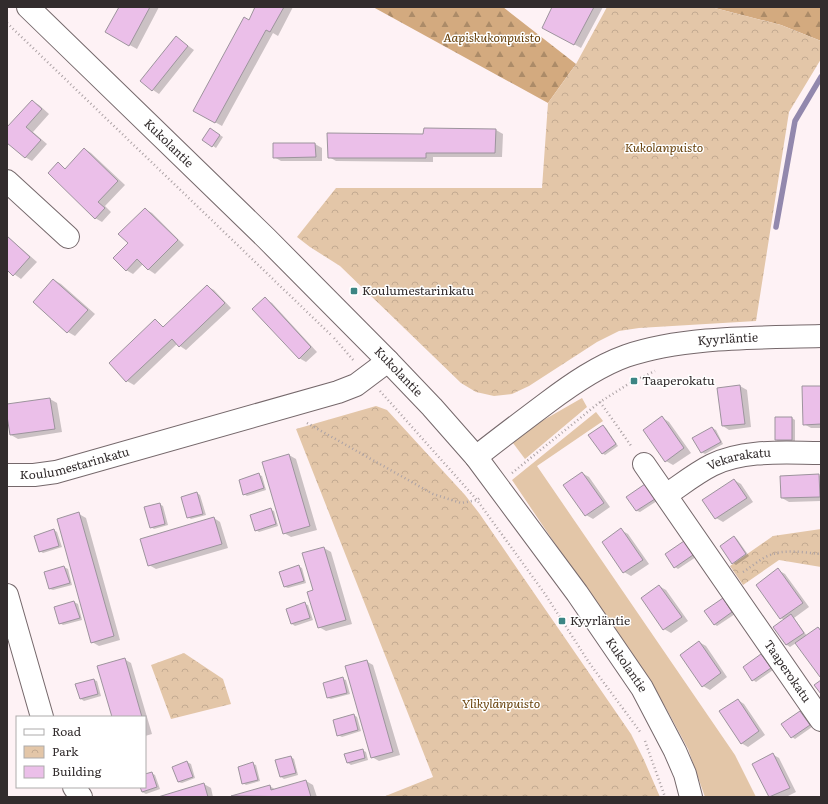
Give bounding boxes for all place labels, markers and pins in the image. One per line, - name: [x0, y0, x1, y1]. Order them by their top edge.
- place label: Koulumestarinkatu: [362, 281, 475, 299]
- marker: Koulumestarinkatu: [349, 286, 359, 296]
- place label: Taaperokatu: [642, 371, 715, 389]
- marker: Taaperokatu: [629, 376, 639, 386]
- place label: Kyyrläntie: [570, 611, 630, 629]
- marker: Kyyrläntie: [557, 616, 567, 626]

